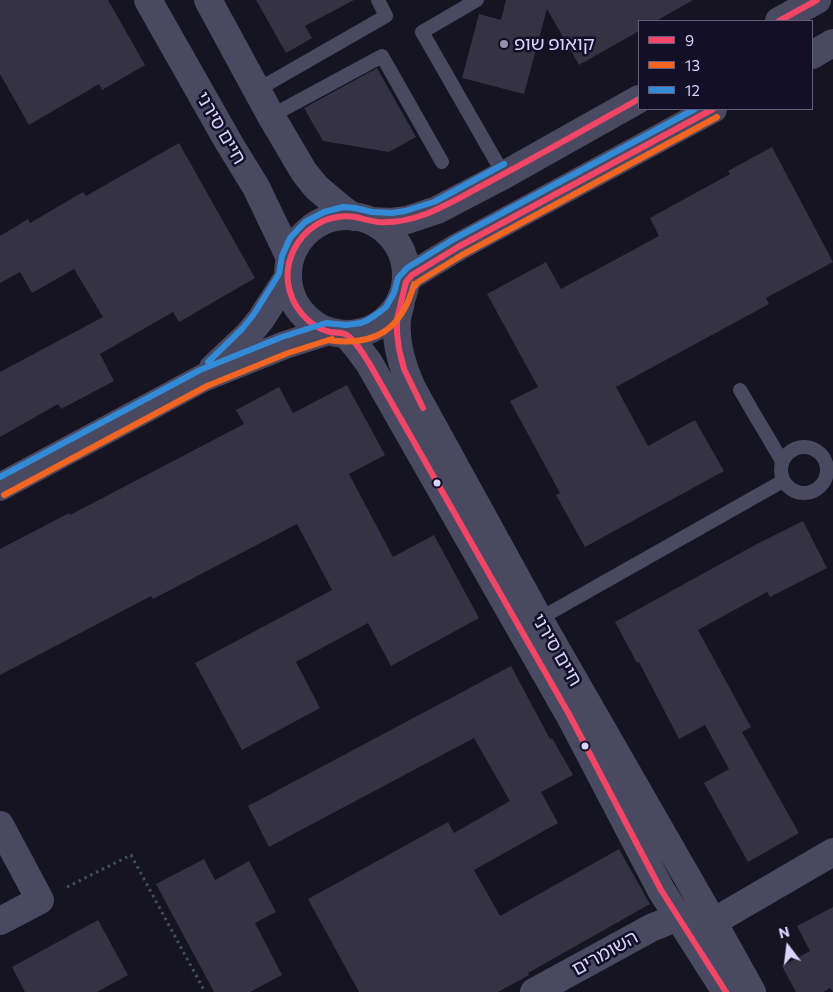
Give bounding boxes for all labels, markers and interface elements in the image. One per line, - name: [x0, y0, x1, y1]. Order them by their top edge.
- legend: [638, 20, 813, 110]
- text: 9: [685, 31, 694, 49]
- place label: קואופ שופ: [514, 33, 595, 55]
- marker: קואופ שופ: [498, 38, 510, 50]
- text: 13: [685, 56, 700, 74]
- text: 12: [685, 81, 700, 99]
- street label: חיים סירני: [191, 88, 251, 168]
- unlabelled marker: [432, 478, 442, 488]
- street label: חיים סירני: [527, 610, 587, 690]
- unlabelled marker: [580, 741, 590, 751]
- north arrow: [763, 922, 813, 972]
- text: N: [777, 922, 791, 942]
- street label: השומרים: [568, 926, 642, 980]

